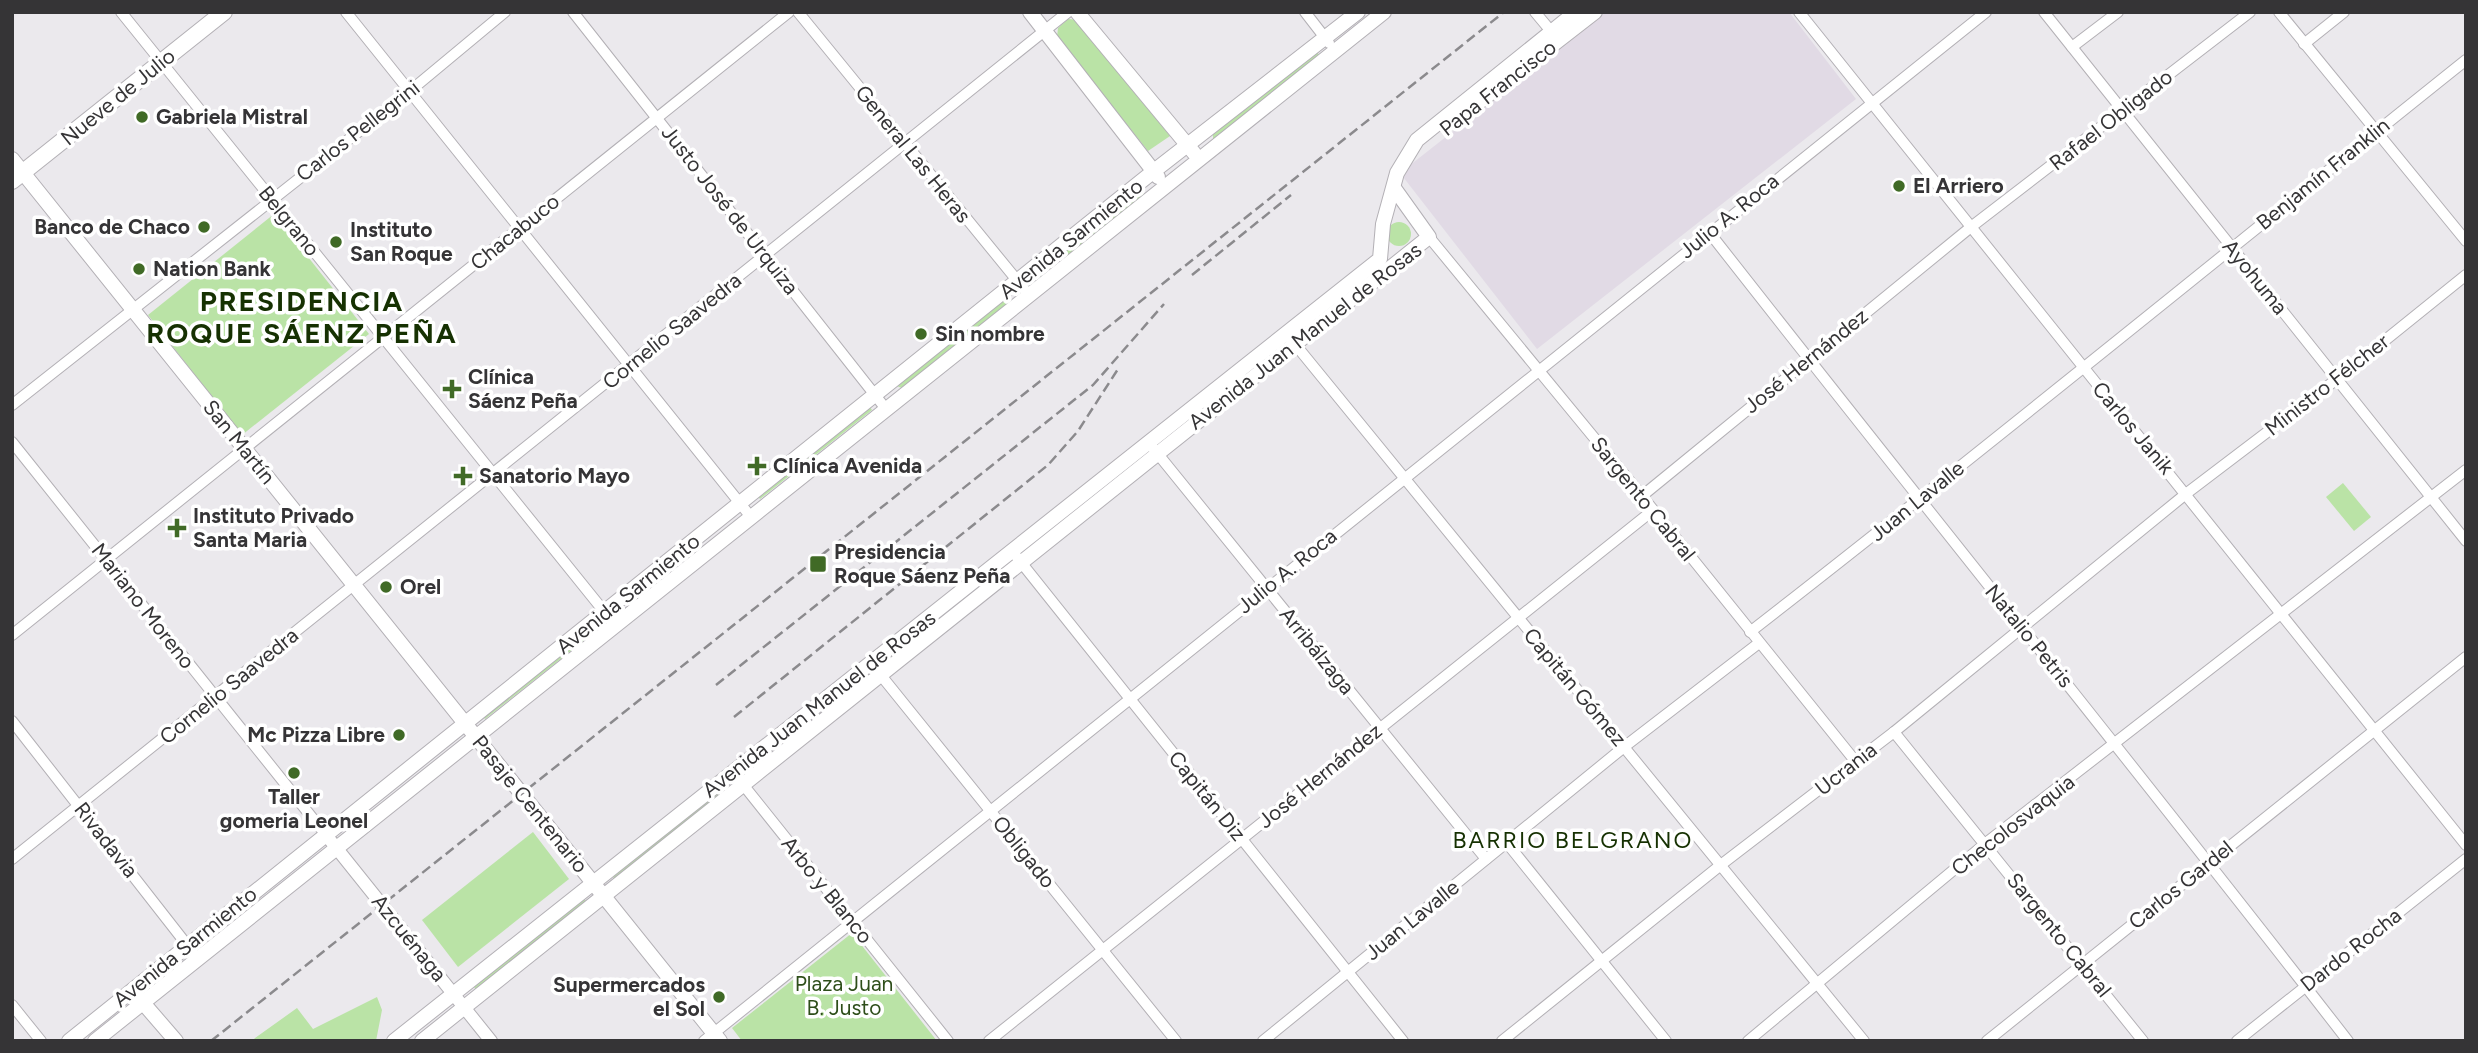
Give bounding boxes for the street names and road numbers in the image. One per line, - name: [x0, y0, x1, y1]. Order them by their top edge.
- street label: Papa Francisco: [1434, 34, 1561, 141]
- street label: Nueve de Julio: [56, 43, 180, 150]
- street label: Rafael Obligado: [2044, 64, 2177, 175]
- street label: Carlos Pellegrini: [291, 75, 424, 187]
- street label: General Las Heras: [850, 80, 976, 227]
- street label: Benjamín Franklin: [2251, 112, 2394, 235]
- street label: Justo José de Urquiza: [657, 120, 804, 299]
- street label: Julio A. Roca: [1674, 168, 1783, 263]
- street label: Avenida Sarmiento: [994, 173, 1148, 304]
- street label: Belgrano: [254, 181, 325, 261]
- street label: Chacabuco: [465, 188, 564, 275]
- street label: Ayohuma: [2218, 234, 2293, 319]
- street label: Avenida Juan Manuel de Rosas: [1183, 237, 1426, 434]
- street label: Cornelio Saavedra: [597, 267, 746, 394]
- street label: José Hernández: [1739, 303, 1873, 418]
- street label: Ministro Félcher: [2260, 328, 2394, 441]
- street label: Carlos Janik: [2087, 376, 2180, 480]
- street label: San Martín: [198, 395, 281, 489]
- street label: Sargento Cabral: [1586, 432, 1701, 566]
- street label: Juan Lavalle: [1865, 455, 1969, 546]
- street label: Julio A. Roca: [1232, 523, 1341, 618]
- street label: Avenida Sarmiento: [551, 528, 705, 659]
- street label: Mariano Moreno: [87, 538, 200, 674]
- street label: Natalio Petris: [1980, 579, 2079, 692]
- street label: Arribálzaga: [1275, 602, 1360, 699]
- street label: Avenida Juan Manuel de Rosas: [697, 605, 940, 802]
- street label: Cornelio Saavedra: [154, 622, 303, 749]
- street label: Capitán Gómez: [1519, 623, 1632, 751]
- street label: José Hernández: [1253, 718, 1387, 833]
- street label: Pasaje Centenario: [467, 730, 594, 877]
- street label: Ucrania: [1810, 737, 1881, 800]
- street label: Capitán Diz: [1164, 746, 1251, 846]
- street label: Checolosvaquia: [1946, 769, 2079, 880]
- street label: Rivadavia: [69, 797, 144, 882]
- street label: Obligado: [988, 811, 1061, 893]
- street label: Arbo y Blanco: [777, 831, 878, 948]
- street label: Carlos Gardel: [2124, 835, 2238, 934]
- street label: Sargento Cabral: [2002, 868, 2117, 1002]
- street label: Juan Lavalle: [1360, 874, 1464, 965]
- street label: Avenida Sarmiento: [108, 881, 262, 1012]
- street label: Azcuénaga: [367, 889, 452, 986]
- street label: Dardo Rocha: [2295, 902, 2406, 997]

